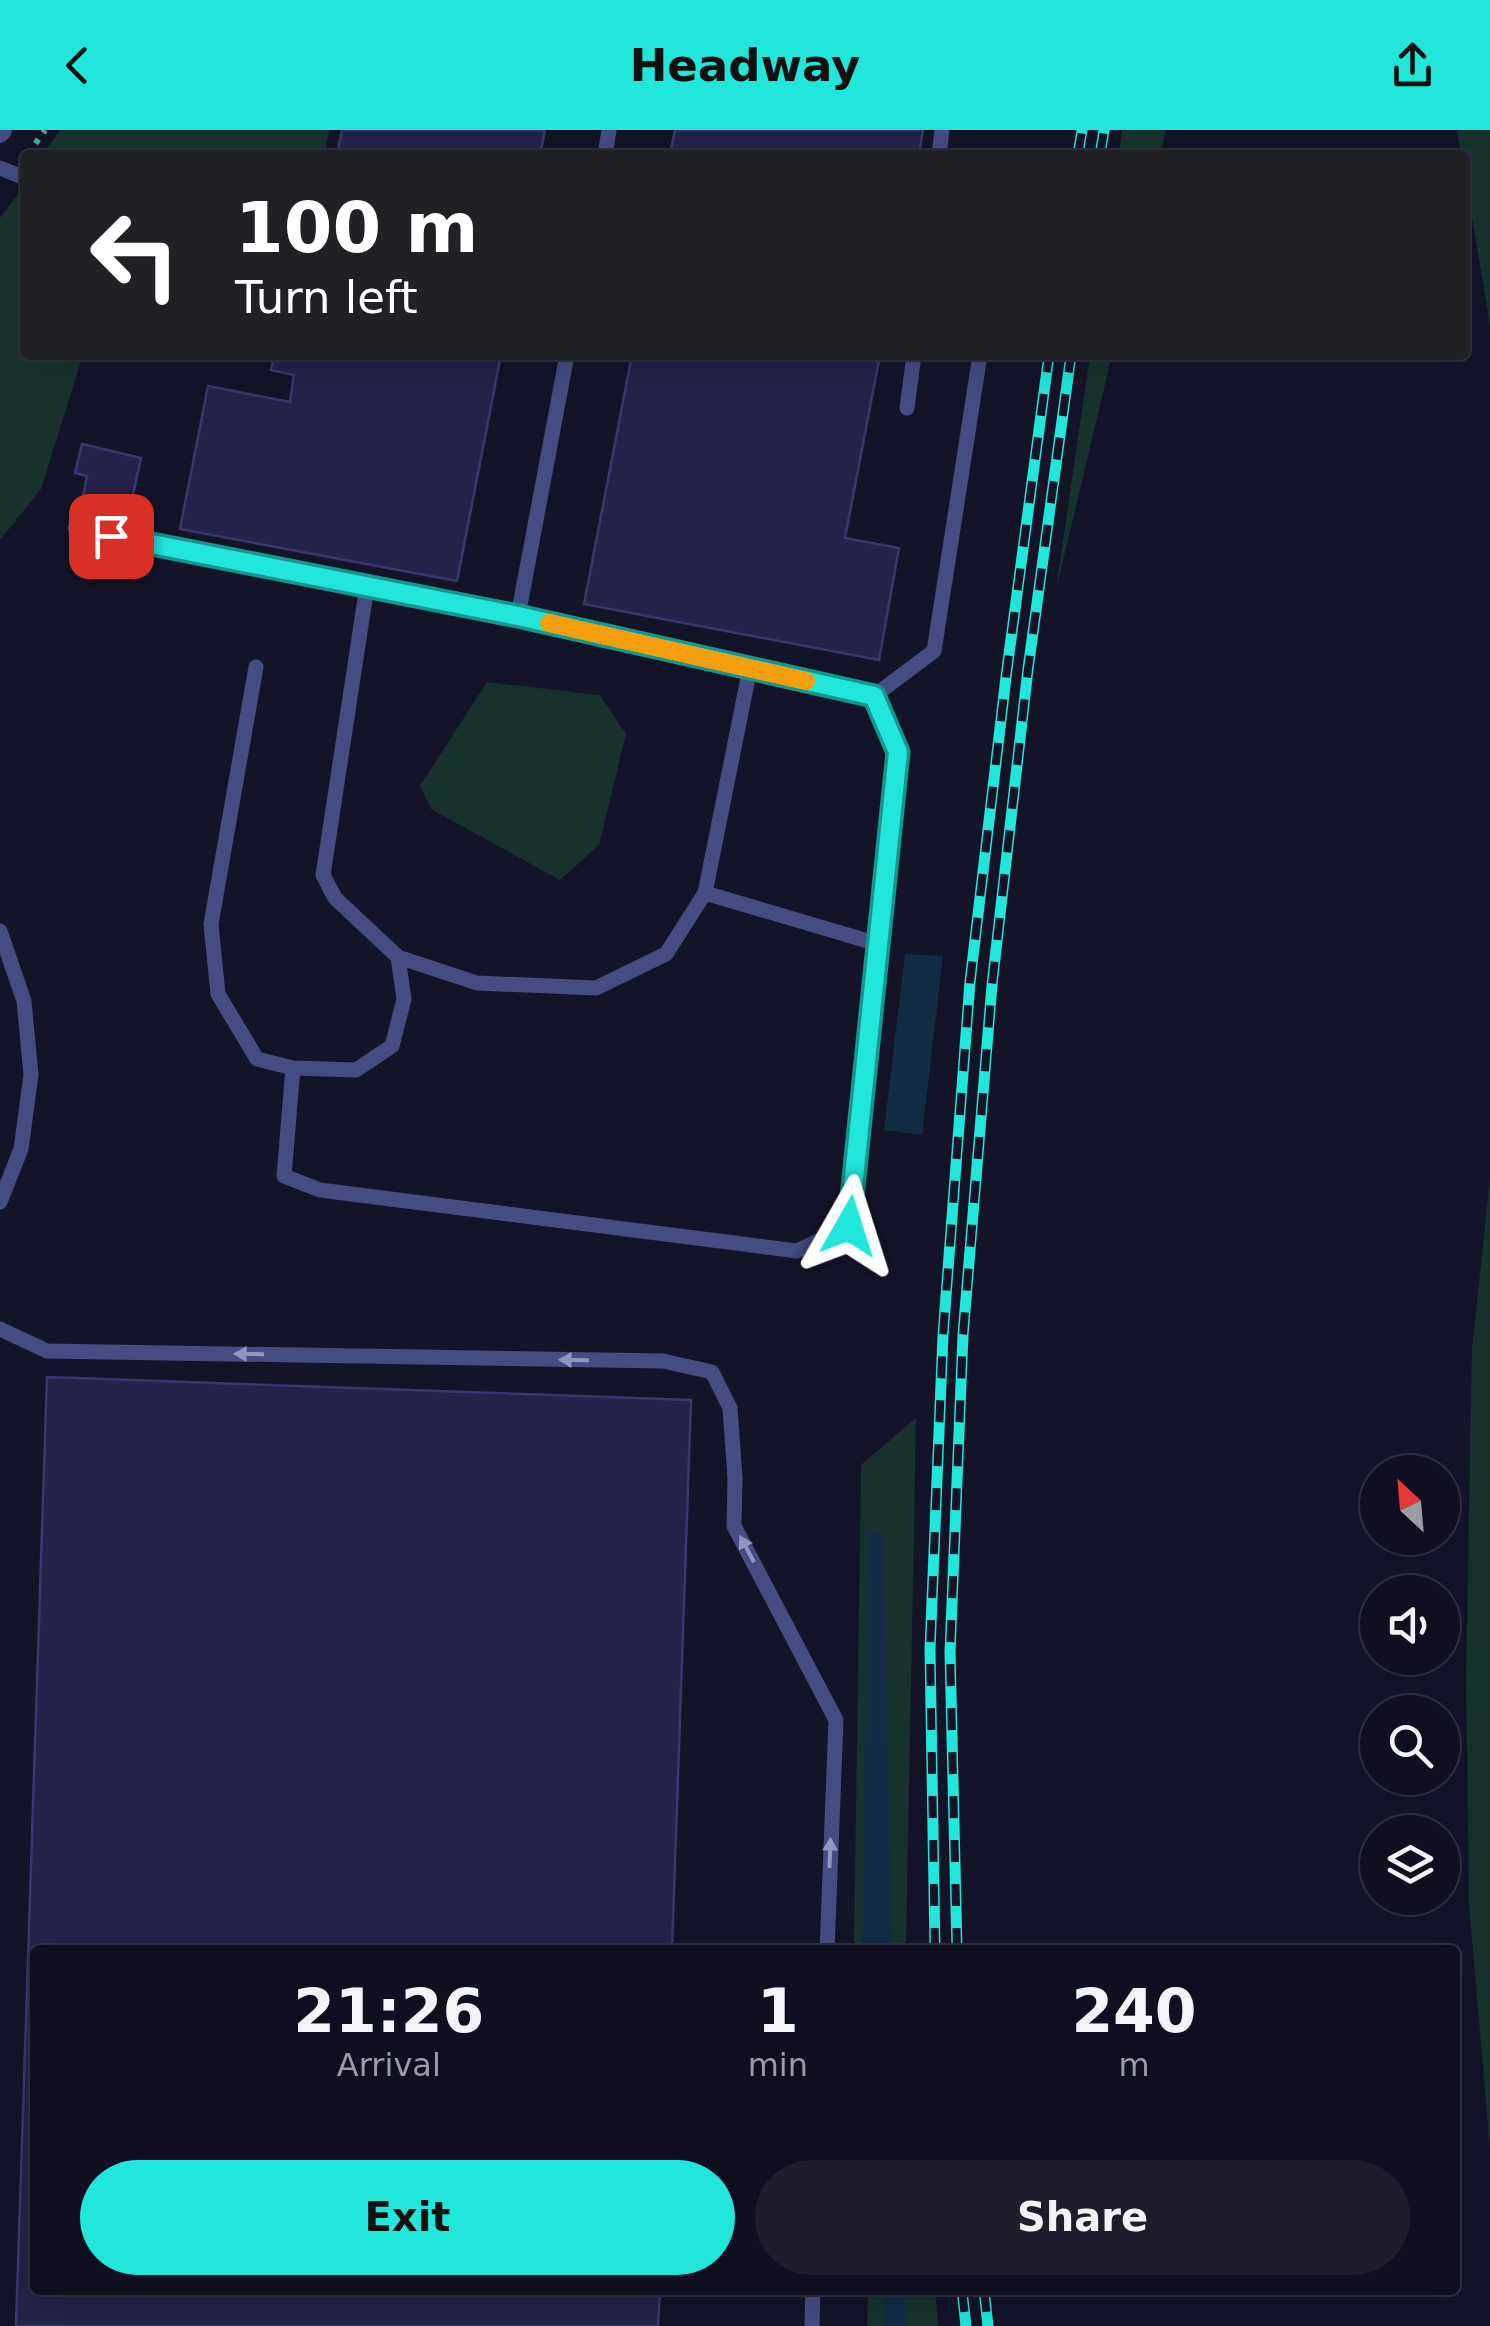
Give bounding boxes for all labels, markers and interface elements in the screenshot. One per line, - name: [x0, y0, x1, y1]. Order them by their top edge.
- icon: back: [50, 38, 105, 93]
- icon: share: [1385, 38, 1440, 93]
- text: Headway: [630, 39, 860, 92]
- text: 100 m: [235, 187, 478, 269]
- icon: left: [70, 190, 200, 320]
- text: Turn left: [235, 271, 418, 324]
- pin: [69, 494, 154, 579]
- icon: arrive: [84, 509, 139, 564]
- position arrow: [797, 1174, 901, 1278]
- one-way arrow: [232, 1346, 264, 1362]
- one-way arrow: [557, 1351, 589, 1367]
- north arrow: [1360, 1455, 1460, 1555]
- map controls: [1360, 1455, 1460, 1915]
- one-way arrow: [739, 1535, 756, 1564]
- button: sound: [1360, 1575, 1460, 1675]
- button: search: [1360, 1695, 1460, 1795]
- button: layers: [1360, 1815, 1460, 1915]
- one-way arrow: [823, 1836, 839, 1868]
- text: 21:26: [293, 1976, 484, 2046]
- text: 1: [757, 1976, 799, 2046]
- text: 240: [1071, 1976, 1197, 2046]
- text: Arrival: [337, 2046, 441, 2084]
- text: min: [748, 2046, 808, 2084]
- text: m: [1118, 2046, 1150, 2084]
- button: Exit: [80, 2160, 735, 2275]
- button: Share: [755, 2160, 1410, 2275]

